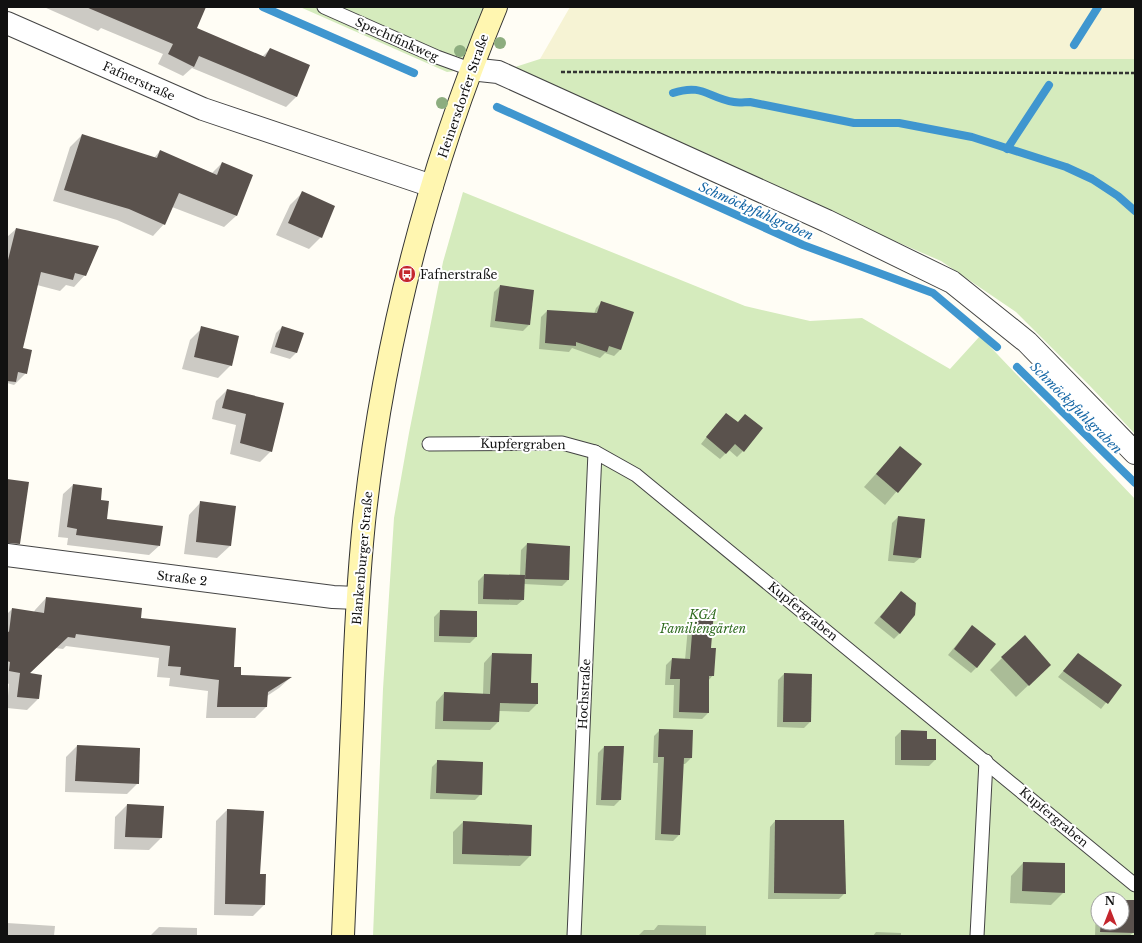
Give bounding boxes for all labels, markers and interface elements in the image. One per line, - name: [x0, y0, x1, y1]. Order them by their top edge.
- street label: Spechtfinkweg: [353, 14, 442, 64]
- street label: Heinersdorfer Straße: [435, 32, 491, 160]
- street label: Fafnerstraße: [101, 58, 178, 104]
- water label: Schmöckpfuhlgraben: [696, 178, 816, 244]
- bus stop icon: Fafnerstraße: [397, 264, 417, 284]
- place label: Fafnerstraße: [420, 267, 498, 282]
- water label: Schmöckpfuhlgraben: [1026, 358, 1126, 458]
- street label: Kupfergraben: [480, 436, 566, 452]
- street label: Blankenburger Straße: [349, 490, 375, 626]
- street label: Straße 2: [156, 567, 208, 589]
- street label: Kupfergraben: [765, 578, 841, 644]
- park label: KGA Familiengärten: [659, 607, 747, 636]
- street label: Hochstraße: [575, 658, 593, 730]
- street label: Kupfergraben: [1016, 784, 1092, 850]
- north arrow: [1090, 891, 1130, 931]
- text: N: [1105, 894, 1116, 908]

